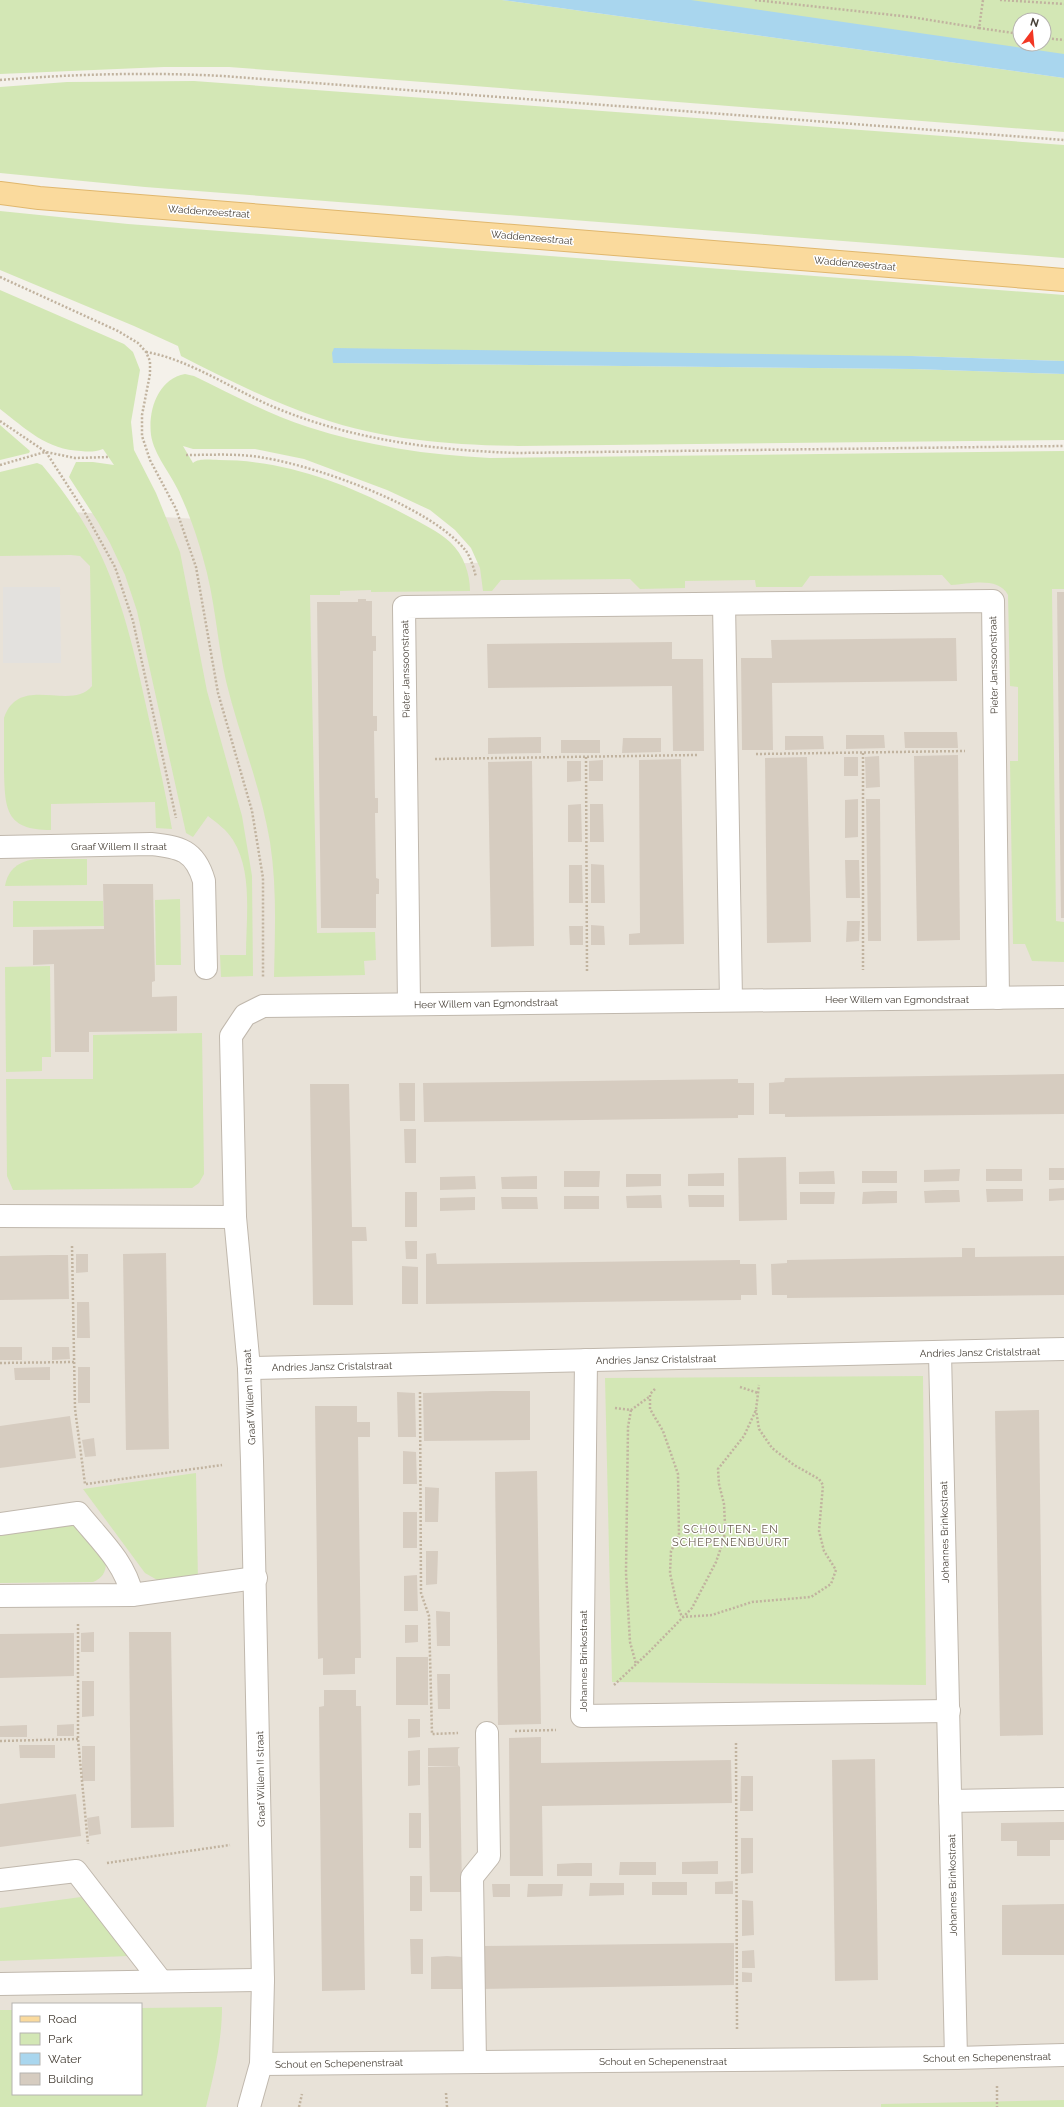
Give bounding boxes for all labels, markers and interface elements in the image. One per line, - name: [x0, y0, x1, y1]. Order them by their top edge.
- north arrow: [1012, 12, 1052, 52]
- text: N: [1029, 15, 1040, 30]
- street label: Waddenzeestraat: [168, 203, 251, 220]
- street label: Waddenzeestraat: [491, 228, 574, 247]
- street label: Waddenzeestraat: [814, 254, 897, 273]
- street label: Pieter Janssoonstraat: [987, 615, 1000, 714]
- street label: Pieter Janssoonstraat: [399, 619, 412, 718]
- street label: Graaf Willem II straat: [71, 841, 168, 852]
- street label: Heer Willem van Egmondstraat: [825, 994, 970, 1005]
- street label: Heer Willem van Egmondstraat: [414, 997, 559, 1010]
- street label: Andries Jansz Cristalstraat: [920, 1346, 1041, 1359]
- street label: Graaf Willem II straat: [241, 1348, 258, 1445]
- street label: Andries Jansz Cristalstraat: [596, 1353, 717, 1366]
- street label: Andries Jansz Cristalstraat: [272, 1360, 393, 1373]
- street label: Johannes Brinkostraat: [938, 1480, 951, 1583]
- district label: SCHOUTEN- EN SCHEPENENBUURT: [672, 1523, 790, 1549]
- street label: Johannes Brinkostraat: [578, 1609, 589, 1712]
- street label: Graaf Willem II straat: [254, 1730, 267, 1827]
- street label: Johannes Brinkostraat: [946, 1833, 959, 1936]
- legend: [12, 2003, 142, 2095]
- text: Road: [48, 2012, 77, 2026]
- text: Park: [48, 2032, 73, 2046]
- street label: Schout en Schepenenstraat: [923, 2051, 1052, 2064]
- text: Water: [48, 2052, 82, 2066]
- street label: Schout en Schepenenstraat: [599, 2056, 728, 2067]
- street label: Schout en Schepenenstraat: [275, 2057, 404, 2070]
- text: Building: [48, 2072, 94, 2086]

